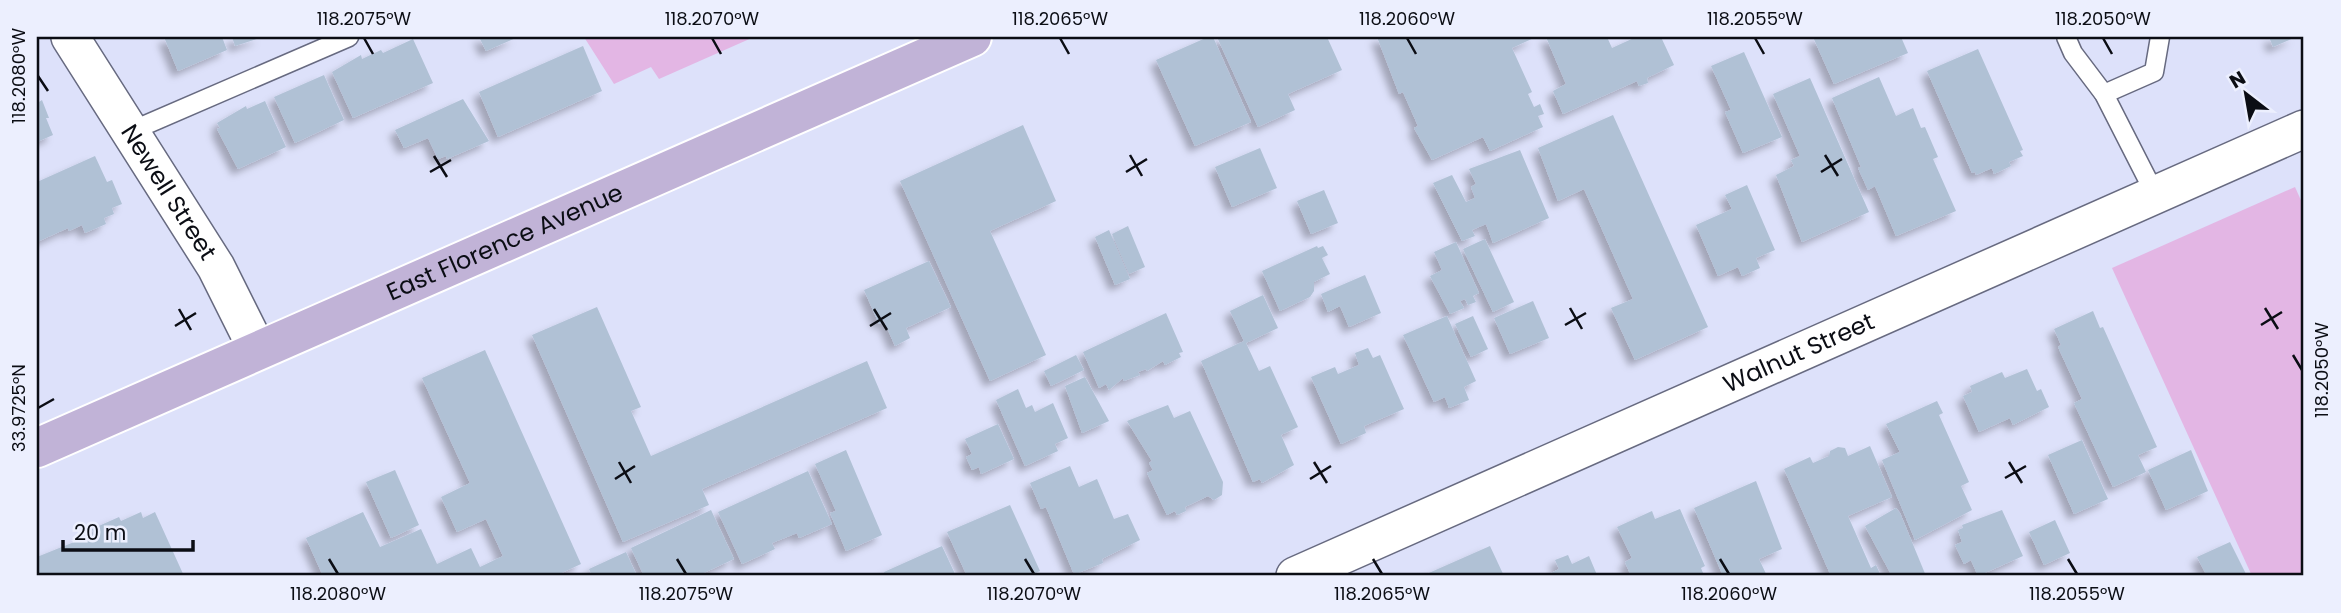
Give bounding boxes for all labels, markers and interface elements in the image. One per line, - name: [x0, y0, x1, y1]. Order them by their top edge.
- text: 118.2075°W: [317, 6, 412, 31]
- text: 118.2070°W: [665, 6, 760, 31]
- text: 118.2065°W: [1012, 6, 1108, 31]
- text: 118.2060°W: [1359, 6, 1455, 31]
- text: 118.2055°W: [1707, 6, 1803, 31]
- text: 118.2050°W: [2055, 6, 2151, 31]
- text: 118.2080°W: [6, 28, 31, 124]
- north arrow: [2212, 60, 2282, 130]
- text: N: [2224, 65, 2251, 95]
- street label: Newell Street: [114, 118, 224, 266]
- street label: East Florence Avenue: [381, 176, 628, 308]
- street label: Walnut Street: [1718, 305, 1879, 400]
- text: 118.2050°W: [2309, 322, 2334, 418]
- text: 33.9725°N: [6, 364, 31, 452]
- scale bar: [63, 508, 192, 552]
- text: 20 m: [74, 518, 127, 547]
- text: 118.2080°W: [290, 581, 386, 606]
- text: 118.2075°W: [639, 581, 734, 606]
- text: 118.2070°W: [987, 581, 1082, 606]
- text: 118.2065°W: [1334, 581, 1430, 606]
- text: 118.2060°W: [1681, 581, 1777, 606]
- text: 118.2055°W: [2029, 581, 2125, 606]

